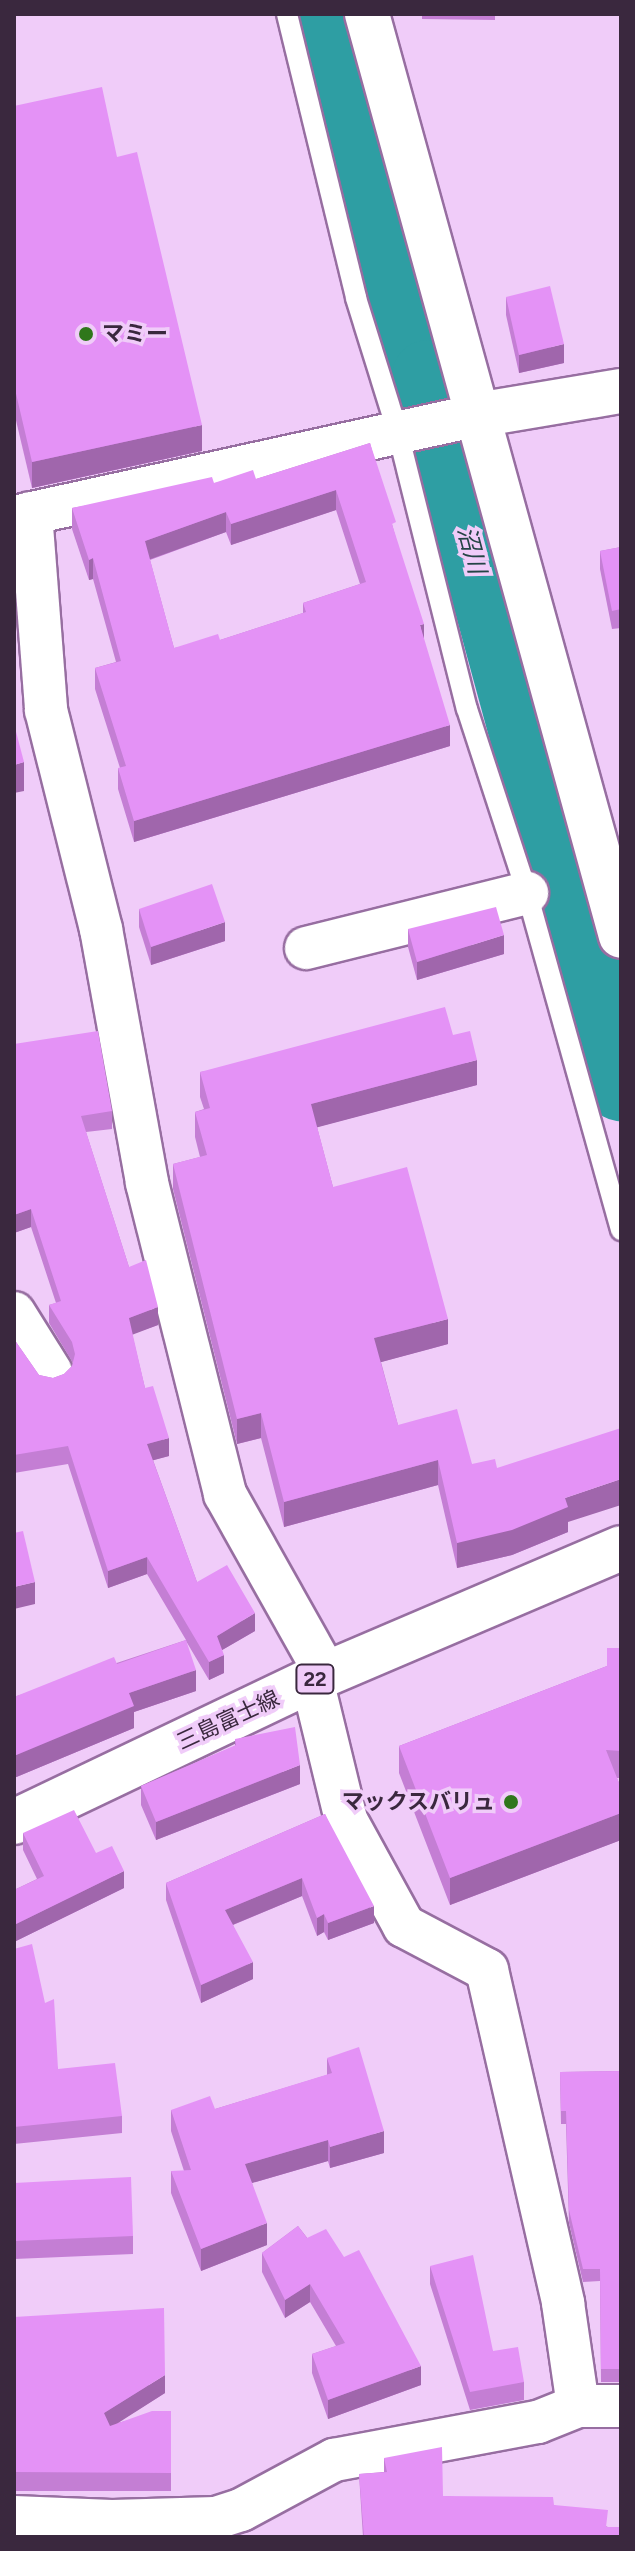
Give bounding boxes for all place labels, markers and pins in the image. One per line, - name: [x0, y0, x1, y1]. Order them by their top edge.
- place label: マミー: [102, 321, 168, 347]
- marker: マミー: [77, 325, 95, 343]
- place label: マックスバリュ: [341, 1789, 495, 1815]
- marker: マックスバリュ: [502, 1793, 520, 1811]

